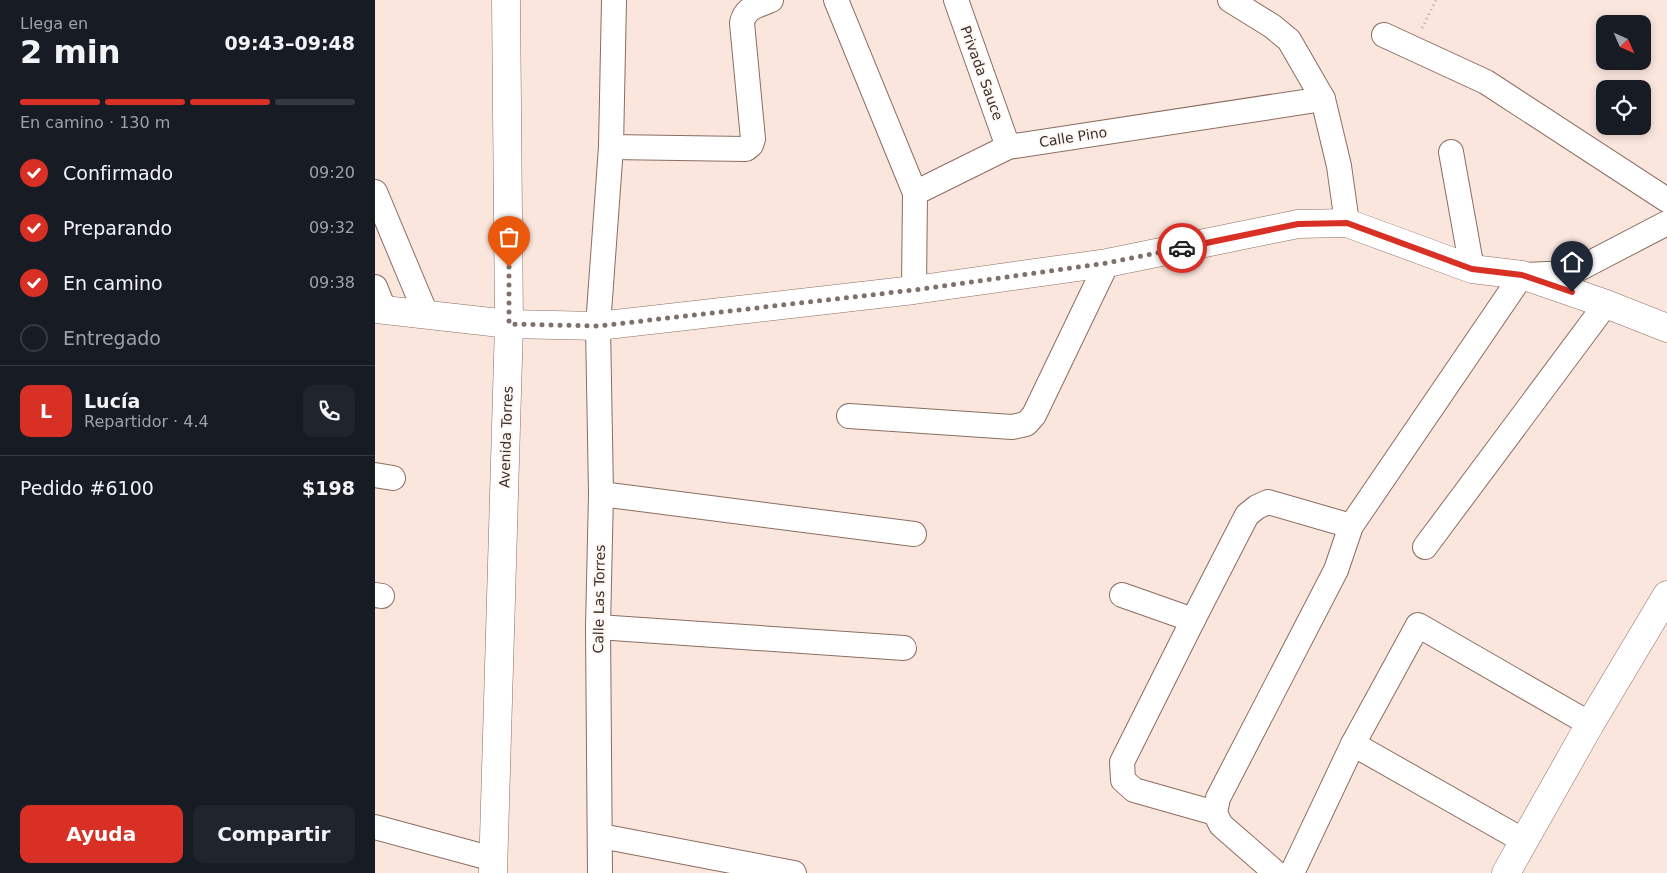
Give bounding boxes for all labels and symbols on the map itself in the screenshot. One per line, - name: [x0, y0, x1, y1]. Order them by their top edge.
- north arrow: [1596, 15, 1651, 70]
- street label: Privada Sauce: [958, 24, 1006, 122]
- street label: Calle Pino: [1038, 124, 1108, 150]
- pin: [488, 216, 530, 267]
- courier: [1157, 223, 1207, 273]
- pin: [1551, 241, 1593, 292]
- street label: Avenida Torres: [496, 386, 516, 488]
- street label: Calle Las Torres: [590, 544, 608, 654]

